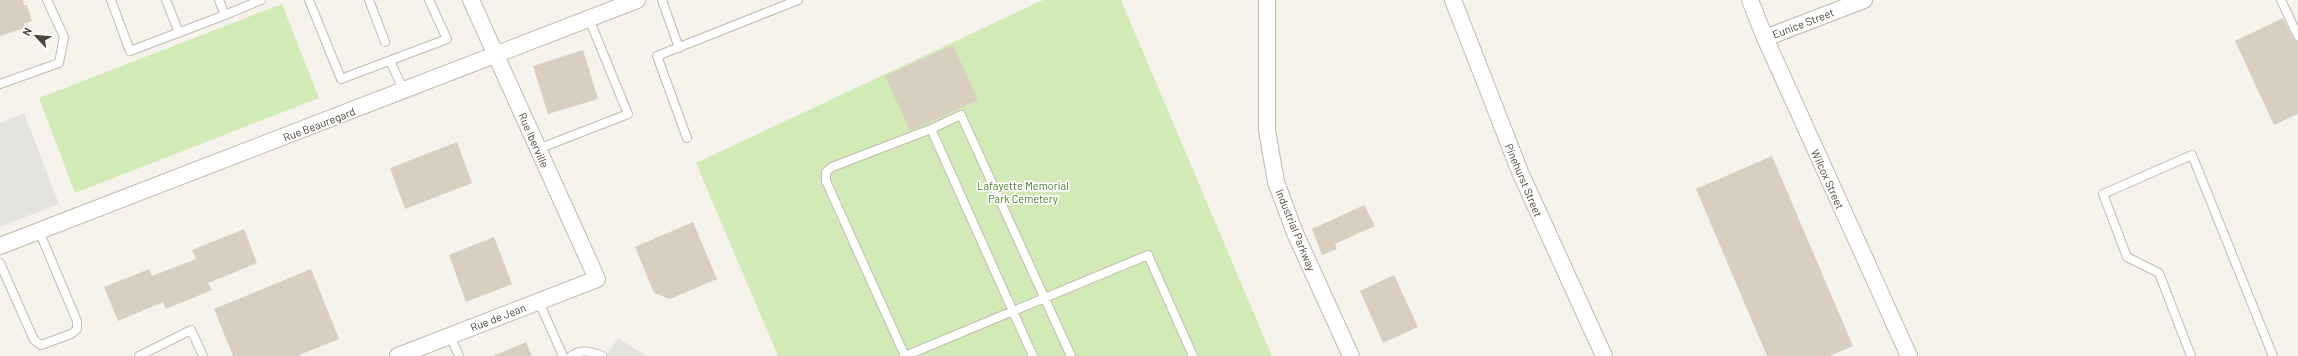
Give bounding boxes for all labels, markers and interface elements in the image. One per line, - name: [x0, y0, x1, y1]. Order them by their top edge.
- street label: Eunice Street: [1770, 5, 1836, 41]
- north arrow: [16, 16, 56, 56]
- text: N: [19, 25, 34, 38]
- street label: Rue Beauregard: [281, 104, 357, 144]
- street label: Rue Iberville: [516, 111, 552, 170]
- street label: Pinehurst Street: [1503, 141, 1545, 219]
- street label: Wilcox Street: [1809, 147, 1847, 211]
- park label: Lafayette Memorial Park Cemetery: [977, 179, 1069, 205]
- street label: Industrial Parkway: [1274, 187, 1318, 273]
- street label: Rue de Jean: [468, 300, 528, 334]

